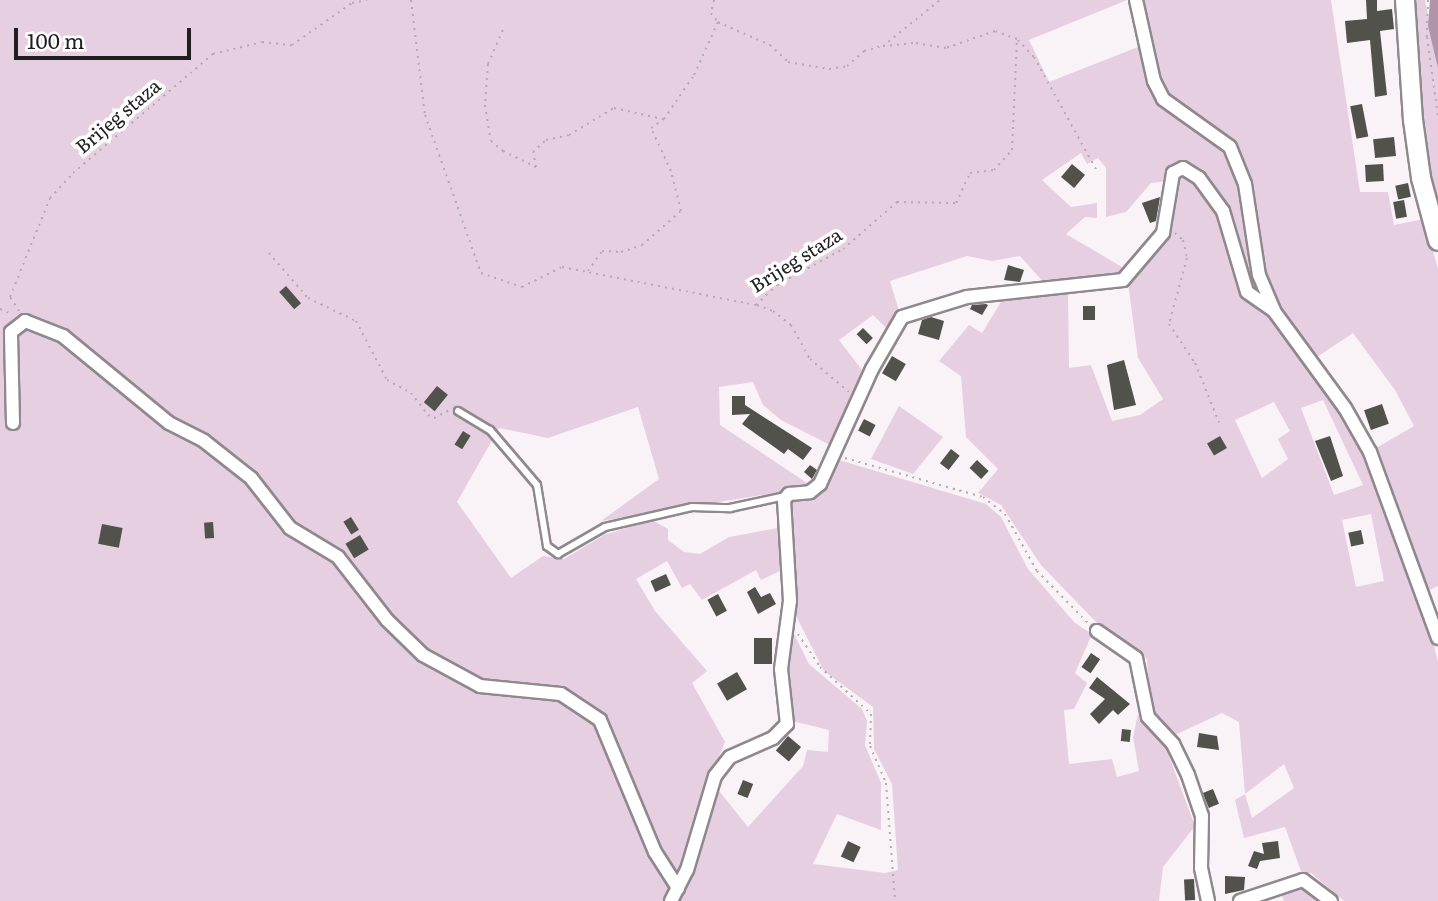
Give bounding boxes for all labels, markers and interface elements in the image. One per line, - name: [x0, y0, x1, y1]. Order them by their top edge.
- scale bar: [18, 14, 194, 58]
- text: 100 m: [27, 24, 84, 55]
- street label: Brijeg staza: [71, 74, 165, 158]
- street label: Brijeg staza: [746, 223, 846, 297]

